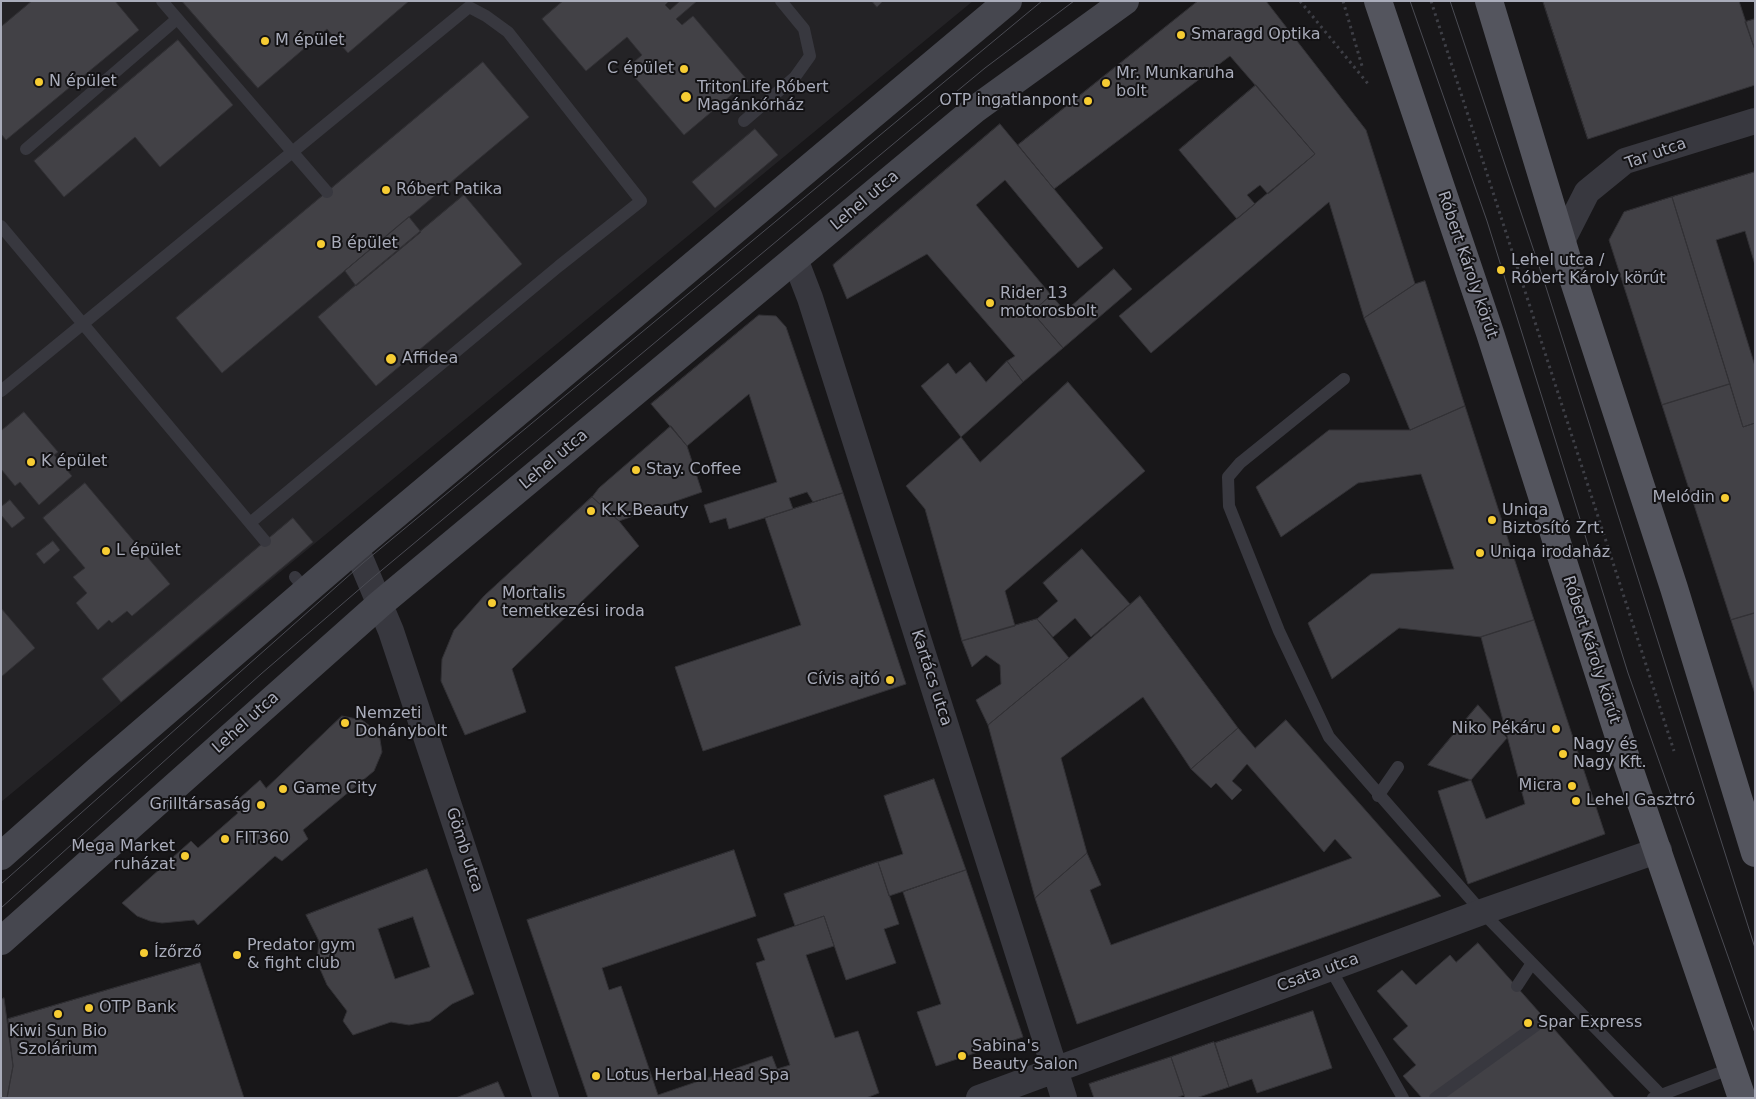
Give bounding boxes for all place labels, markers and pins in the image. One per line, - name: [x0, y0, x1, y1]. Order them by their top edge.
- place label: Smaragd Optika: [1191, 25, 1321, 45]
- marker: Smaragd Optika: [1175, 29, 1187, 41]
- place label: M épület: [275, 31, 345, 51]
- marker: M épület: [259, 35, 271, 47]
- place label: C épület: [607, 59, 674, 79]
- marker: C épület: [678, 63, 690, 75]
- place label: Mr. Munkaruha bolt: [1116, 64, 1235, 102]
- place label: N épület: [49, 72, 117, 92]
- marker: N épület: [33, 76, 45, 88]
- marker: Mr. Munkaruha bolt: [1100, 77, 1112, 89]
- place label: TritonLife Róbert Magánkórház: [697, 78, 829, 116]
- marker: TritonLife Róbert Magánkórház: [679, 90, 693, 104]
- place label: OTP ingatlanpont: [939, 91, 1078, 111]
- marker: OTP ingatlanpont: [1082, 95, 1094, 107]
- place label: Róbert Patika: [396, 180, 502, 200]
- marker: Róbert Patika: [380, 184, 392, 196]
- place label: B épület: [331, 234, 398, 254]
- marker: B épület: [315, 238, 327, 250]
- place label: Lehel utca / Róbert Károly körút: [1511, 251, 1666, 289]
- marker: Lehel utca / Róbert Károly körút: [1495, 264, 1507, 276]
- place label: Rider 13 motorosbolt: [1000, 284, 1096, 322]
- marker: Rider 13 motorosbolt: [984, 297, 996, 309]
- place label: Affidea: [402, 349, 458, 369]
- marker: Affidea: [384, 352, 398, 366]
- place label: K épület: [41, 452, 107, 472]
- marker: K épület: [25, 456, 37, 468]
- place label: Stay. Coffee: [646, 460, 741, 480]
- marker: Stay. Coffee: [630, 464, 642, 476]
- place label: Melódin: [1652, 488, 1715, 508]
- marker: Melódin: [1719, 492, 1731, 504]
- place label: K.K.Beauty: [601, 501, 689, 521]
- place label: Uniqa Biztosító Zrt.: [1502, 501, 1605, 539]
- marker: K.K.Beauty: [585, 505, 597, 517]
- marker: Uniqa Biztosító Zrt.: [1486, 514, 1498, 526]
- place label: L épület: [116, 541, 181, 561]
- place label: Uniqa irodaház: [1490, 543, 1610, 563]
- marker: L épület: [100, 545, 112, 557]
- marker: Uniqa irodaház: [1474, 547, 1486, 559]
- place label: Mortalis temetkezési iroda: [502, 584, 645, 622]
- marker: Mortalis temetkezési iroda: [486, 597, 498, 609]
- place label: Cívis ajtó: [807, 670, 880, 690]
- marker: Cívis ajtó: [884, 674, 896, 686]
- place label: Nemzeti Dohánybolt: [355, 704, 447, 742]
- marker: Nemzeti Dohánybolt: [339, 717, 351, 729]
- place label: Niko Pékáru: [1452, 719, 1546, 739]
- marker: Niko Pékáru: [1550, 723, 1562, 735]
- place label: Nagy és Nagy Kft.: [1573, 735, 1647, 773]
- marker: Nagy és Nagy Kft.: [1557, 748, 1569, 760]
- place label: Micra: [1519, 776, 1562, 796]
- place label: Game City: [293, 779, 377, 799]
- marker: Micra: [1566, 780, 1578, 792]
- marker: Game City: [277, 783, 289, 795]
- place label: Lehel Gasztró: [1586, 791, 1695, 811]
- place label: Grilltársaság: [150, 795, 251, 815]
- marker: Lehel Gasztró: [1570, 795, 1582, 807]
- marker: Grilltársaság: [255, 799, 267, 811]
- place label: FIT360: [235, 829, 289, 849]
- marker: FIT360: [219, 833, 231, 845]
- place label: Mega Market ruházat: [71, 837, 175, 875]
- marker: Mega Market ruházat: [179, 850, 191, 862]
- place label: Predator gym & fight club: [247, 936, 355, 974]
- place label: Ízőrző: [154, 943, 202, 963]
- marker: Ízőrző: [138, 947, 150, 959]
- marker: Predator gym & fight club: [231, 949, 243, 961]
- place label: OTP Bank: [99, 998, 176, 1018]
- marker: OTP Bank: [83, 1002, 95, 1014]
- marker: Kiwi Sun Bio Szolárium: [52, 1008, 64, 1020]
- place label: Spar Express: [1538, 1013, 1642, 1033]
- marker: Spar Express: [1522, 1017, 1534, 1029]
- place label: Kiwi Sun Bio Szolárium: [9, 1022, 107, 1060]
- place label: Sabina's Beauty Salon: [972, 1037, 1078, 1075]
- marker: Sabina's Beauty Salon: [956, 1050, 968, 1062]
- place label: Lotus Herbal Head Spa: [606, 1066, 789, 1086]
- marker: Lotus Herbal Head Spa: [590, 1070, 602, 1082]

